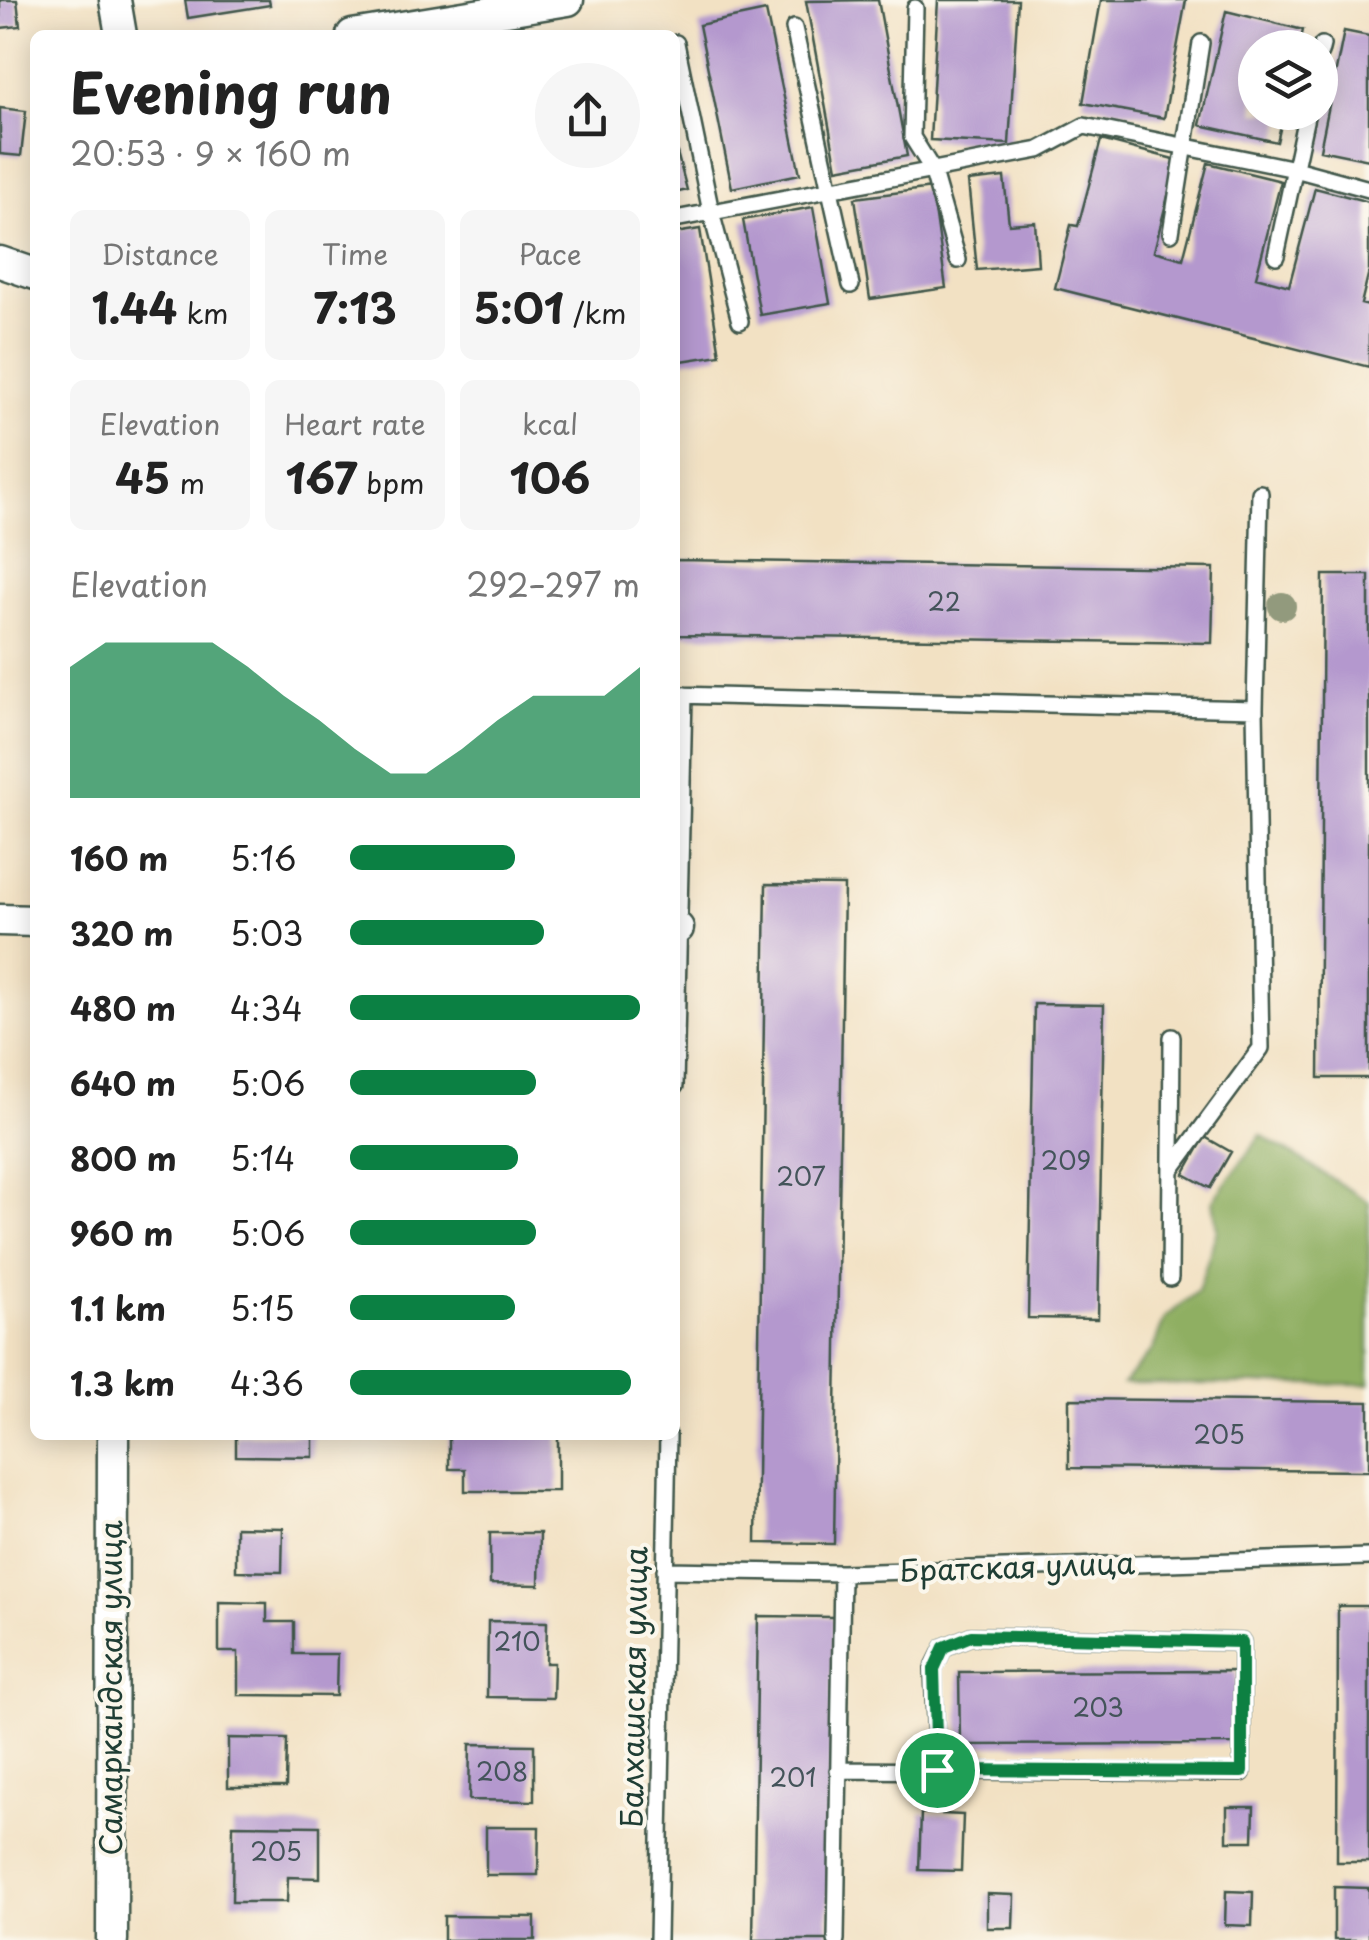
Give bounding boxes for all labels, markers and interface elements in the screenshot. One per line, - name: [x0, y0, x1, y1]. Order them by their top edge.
- map controls: [1238, 30, 1338, 130]
- button: layers: [1238, 30, 1338, 130]
- text: Evening run: [70, 50, 392, 133]
- button: share: [535, 63, 640, 168]
- text: 20:53 · 9 × 160 m: [70, 129, 351, 177]
- text: Distance: [101, 232, 219, 275]
- text: Time: [322, 232, 388, 275]
- text: Pace: [518, 232, 582, 275]
- text: 1.44: [91, 275, 177, 338]
- text: 7:13: [313, 275, 397, 338]
- text: 5:01: [473, 275, 564, 338]
- text: km: [177, 291, 229, 334]
- text: /km: [564, 291, 627, 334]
- text: Elevation: [100, 402, 220, 445]
- text: Heart rate: [284, 402, 426, 445]
- text: kcal: [522, 402, 578, 445]
- text: 45: [115, 445, 170, 508]
- text: 167: [285, 445, 357, 508]
- text: 106: [510, 445, 590, 508]
- text: m: [170, 461, 205, 504]
- text: bpm: [357, 461, 425, 504]
- text: Elevation: [70, 560, 208, 608]
- text: 292–297 m: [466, 560, 640, 608]
- house number: 22: [927, 582, 961, 620]
- text: 160 m: [70, 834, 168, 882]
- text: 5:16: [230, 834, 297, 882]
- text: 320 m: [70, 909, 174, 957]
- text: 5:03: [230, 909, 303, 957]
- text: 480 m: [70, 984, 176, 1032]
- text: 4:34: [230, 984, 303, 1032]
- text: 640 m: [70, 1059, 176, 1107]
- text: 5:06: [230, 1059, 306, 1107]
- text: 800 m: [70, 1134, 177, 1182]
- text: 5:14: [230, 1134, 295, 1182]
- house number: 209: [1041, 1141, 1091, 1179]
- house number: 207: [776, 1157, 826, 1195]
- text: 960 m: [70, 1209, 174, 1257]
- text: 5:06: [230, 1209, 306, 1257]
- text: 1.1 km: [70, 1284, 166, 1332]
- text: 5:15: [230, 1284, 295, 1332]
- text: 1.3 km: [70, 1359, 175, 1407]
- text: 4:36: [230, 1359, 304, 1407]
- house number: 205: [1193, 1415, 1245, 1453]
- street label: Самаркандская улица: [87, 1520, 132, 1856]
- street label: Братская улица: [898, 1539, 1136, 1592]
- street label: Балхашская улица: [608, 1546, 657, 1828]
- house number: 210: [493, 1622, 541, 1660]
- house number: 203: [1072, 1688, 1124, 1726]
- pin: [895, 1728, 980, 1813]
- icon: arrive: [910, 1743, 965, 1798]
- house number: 208: [476, 1752, 528, 1790]
- house number: 201: [770, 1758, 816, 1796]
- house number: 205: [250, 1832, 302, 1870]

